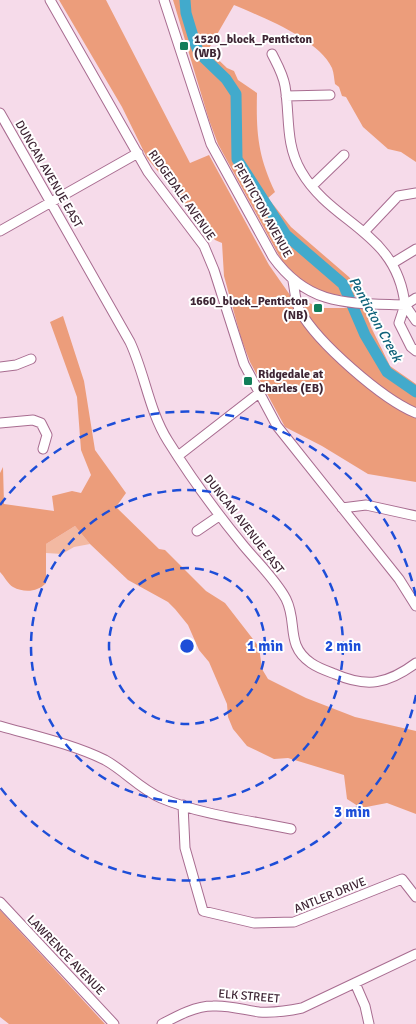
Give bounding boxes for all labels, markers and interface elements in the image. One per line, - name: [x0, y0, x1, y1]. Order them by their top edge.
- place label: 1520_block_Penticton (WB): [194, 32, 313, 61]
- marker: 1520_block_Penticton (WB): [178, 40, 190, 52]
- street label: DUNCAN AVENUE EAST: [12, 118, 86, 231]
- street label: RIDGEDALE AVENUE: [145, 147, 219, 244]
- street label: PENTICTON AVENUE: [230, 160, 295, 260]
- water label: Penticton Creek: [345, 274, 407, 367]
- place label: 1660_block_Penticton (NB): [190, 294, 308, 323]
- marker: 1660_block_Penticton (NB): [312, 302, 324, 314]
- place label: Ridgedale at Charles (EB): [258, 367, 324, 396]
- marker: Ridgedale at Charles (EB): [242, 375, 254, 387]
- street label: DUNCAN AVENUE EAST: [200, 472, 287, 577]
- centre of rings: [178, 637, 196, 655]
- text: 1 min: [247, 637, 283, 655]
- text: 2 min: [325, 637, 361, 655]
- text: 3 min: [334, 803, 370, 821]
- street label: ANTLER DRIVE: [292, 874, 369, 917]
- street label: LAWRENCE AVENUE: [24, 912, 108, 999]
- street label: ELK STREET: [218, 986, 280, 1007]

